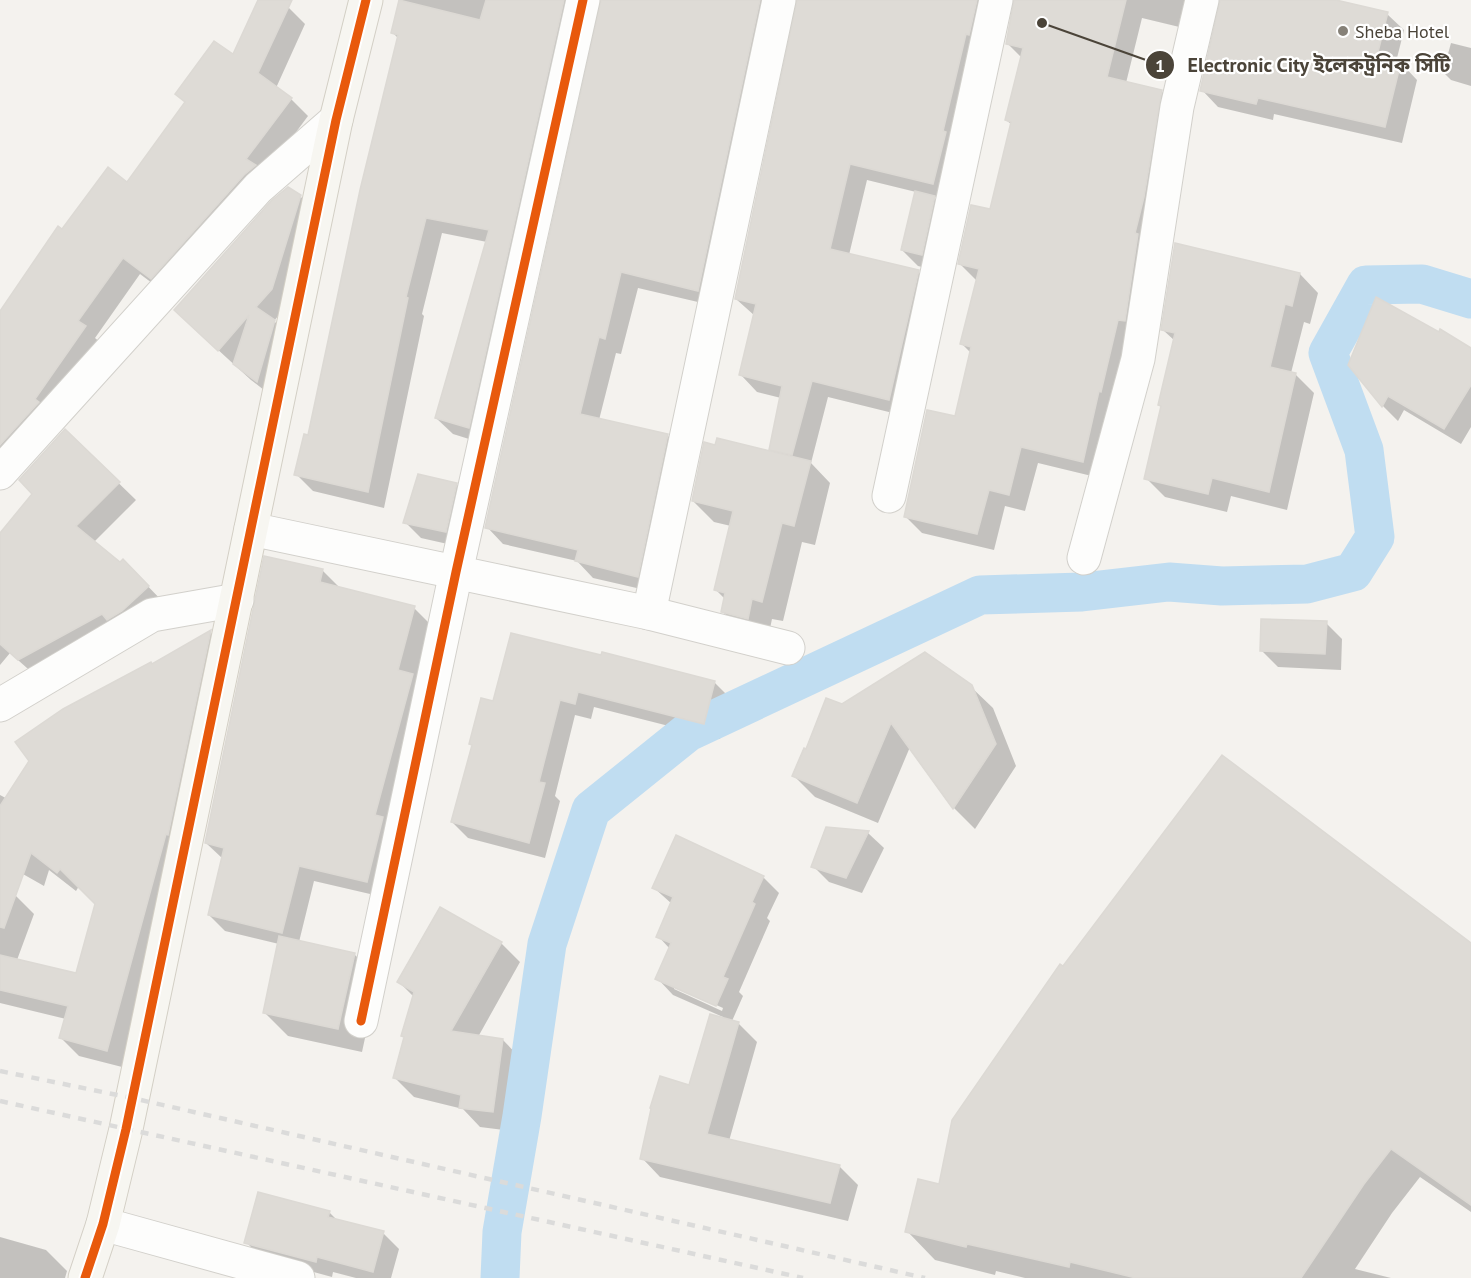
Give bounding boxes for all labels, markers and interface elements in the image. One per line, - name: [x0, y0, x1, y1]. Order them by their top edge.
- place label: Sheba Hotel: [1355, 20, 1450, 43]
- marker: Sheba Hotel: [1336, 24, 1350, 38]
- callout: Electronic City ইলেকট্রনিক সিটি: [1145, 46, 1463, 84]
- text: Electronic City ইলেকট্রনিক সিটি: [1187, 52, 1451, 78]
- text: 1: [1155, 54, 1165, 77]

